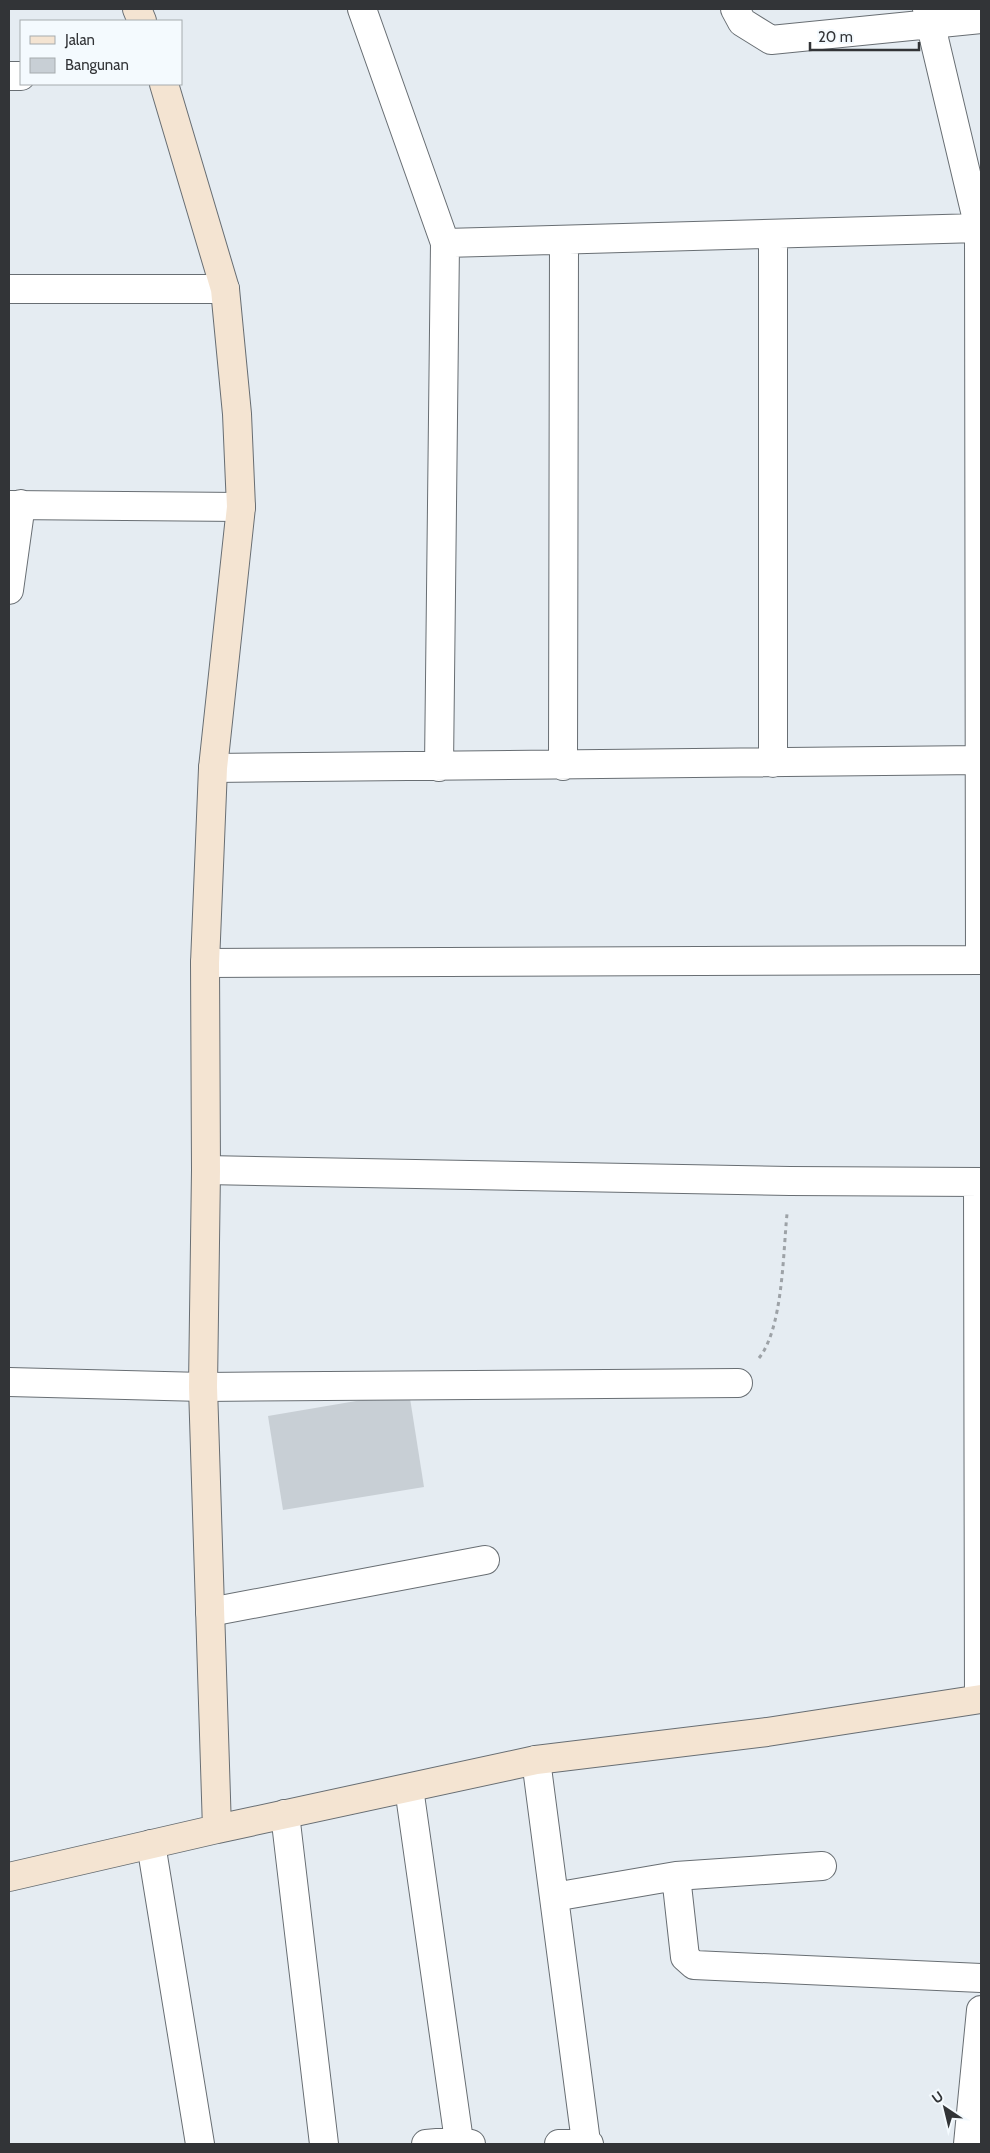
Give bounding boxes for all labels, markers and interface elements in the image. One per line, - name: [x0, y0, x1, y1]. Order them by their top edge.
- legend: [20, 20, 182, 85]
- scale bar: [810, 20, 919, 52]
- text: 20 m: [818, 28, 853, 46]
- text: Jalan: [64, 31, 95, 49]
- text: Bangunan: [65, 56, 129, 74]
- north arrow: [920, 2083, 970, 2133]
- text: U: [928, 2087, 947, 2108]

